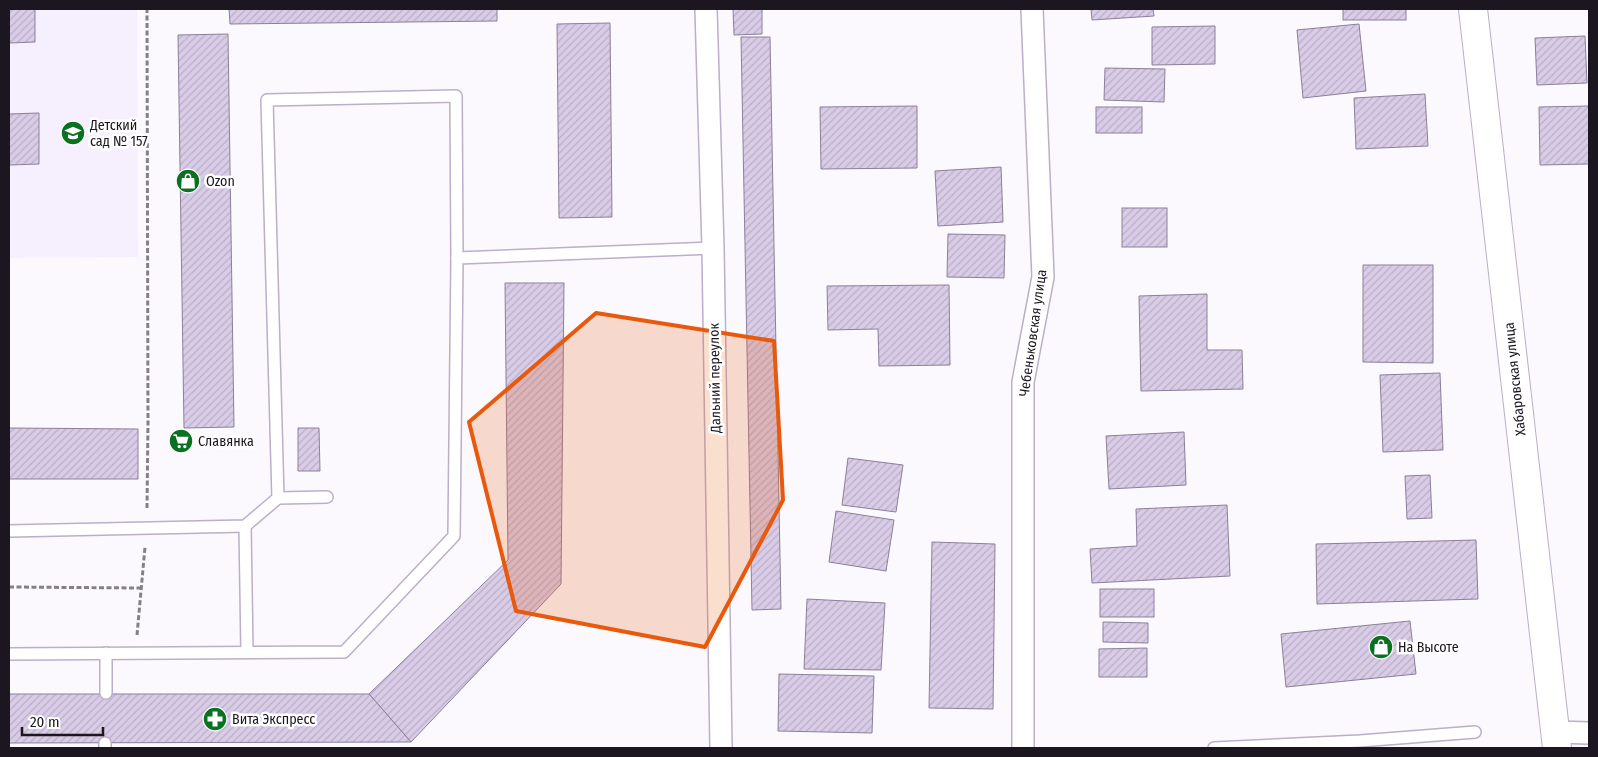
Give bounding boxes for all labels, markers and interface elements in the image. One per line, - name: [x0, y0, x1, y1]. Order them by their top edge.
- place label: Детский сад № 157: [89, 117, 148, 150]
- school or university icon: Детский сад № 157: [60, 120, 86, 146]
- shop icon: Ozon: [175, 168, 201, 194]
- place label: Ozon: [206, 173, 235, 190]
- street label: Чебеньковская улица: [1016, 268, 1050, 398]
- street label: Хабаровская улица: [1501, 321, 1529, 437]
- street label: Дальний переулок: [706, 322, 724, 434]
- supermarket icon: Славянка: [168, 428, 194, 454]
- place label: Славянка: [198, 433, 254, 450]
- shop icon: На Высоте: [1368, 634, 1394, 660]
- place label: На Высоте: [1398, 639, 1459, 656]
- scale bar: [22, 704, 104, 736]
- pharmacy icon: Вита Экспресс: [202, 706, 228, 732]
- place label: Вита Экспресс: [232, 711, 315, 728]
- text: 20 m: [30, 713, 60, 731]

